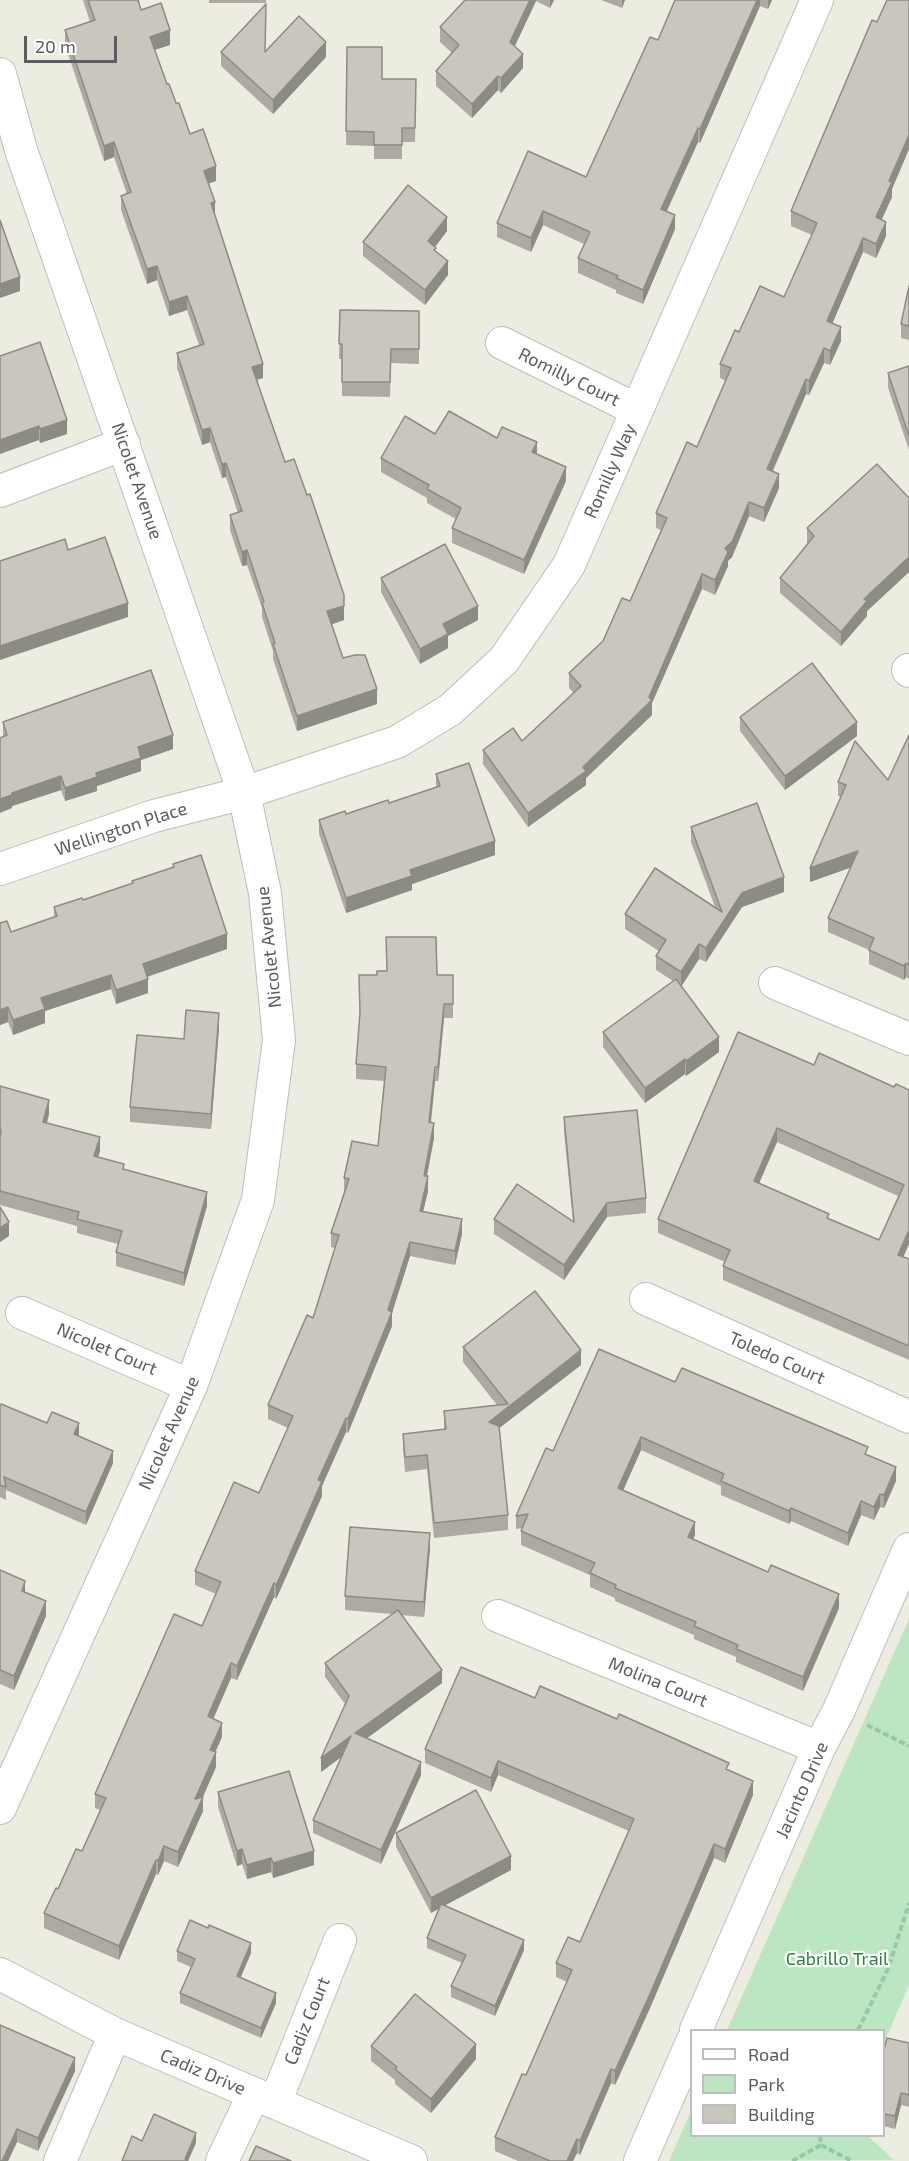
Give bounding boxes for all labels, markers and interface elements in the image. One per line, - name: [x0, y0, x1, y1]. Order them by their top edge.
- scale bar: [27, 24, 120, 62]
- text: 20 m: [35, 35, 76, 57]
- street label: Romilly Court: [515, 343, 623, 411]
- street label: Nicolet Avenue: [107, 420, 167, 542]
- street label: Romilly Way: [579, 420, 641, 522]
- street label: Wellington Place: [52, 797, 190, 861]
- street label: Nicolet Avenue: [252, 885, 286, 1009]
- street label: Nicolet Court: [54, 1318, 160, 1380]
- street label: Toledo Court: [726, 1327, 828, 1389]
- street label: Nicolet Avenue: [134, 1373, 204, 1493]
- street label: Molina Court: [605, 1652, 711, 1712]
- street label: Jacinto Drive: [771, 1738, 833, 1842]
- park label: Cabrillo Trail: [786, 1948, 888, 1970]
- street label: Cadiz Court: [280, 1974, 334, 2068]
- legend: [690, 2029, 885, 2137]
- text: Road: [748, 2043, 789, 2065]
- street label: Cadiz Drive: [157, 2044, 249, 2100]
- text: Park: [748, 2073, 785, 2095]
- text: Building: [748, 2103, 815, 2125]

